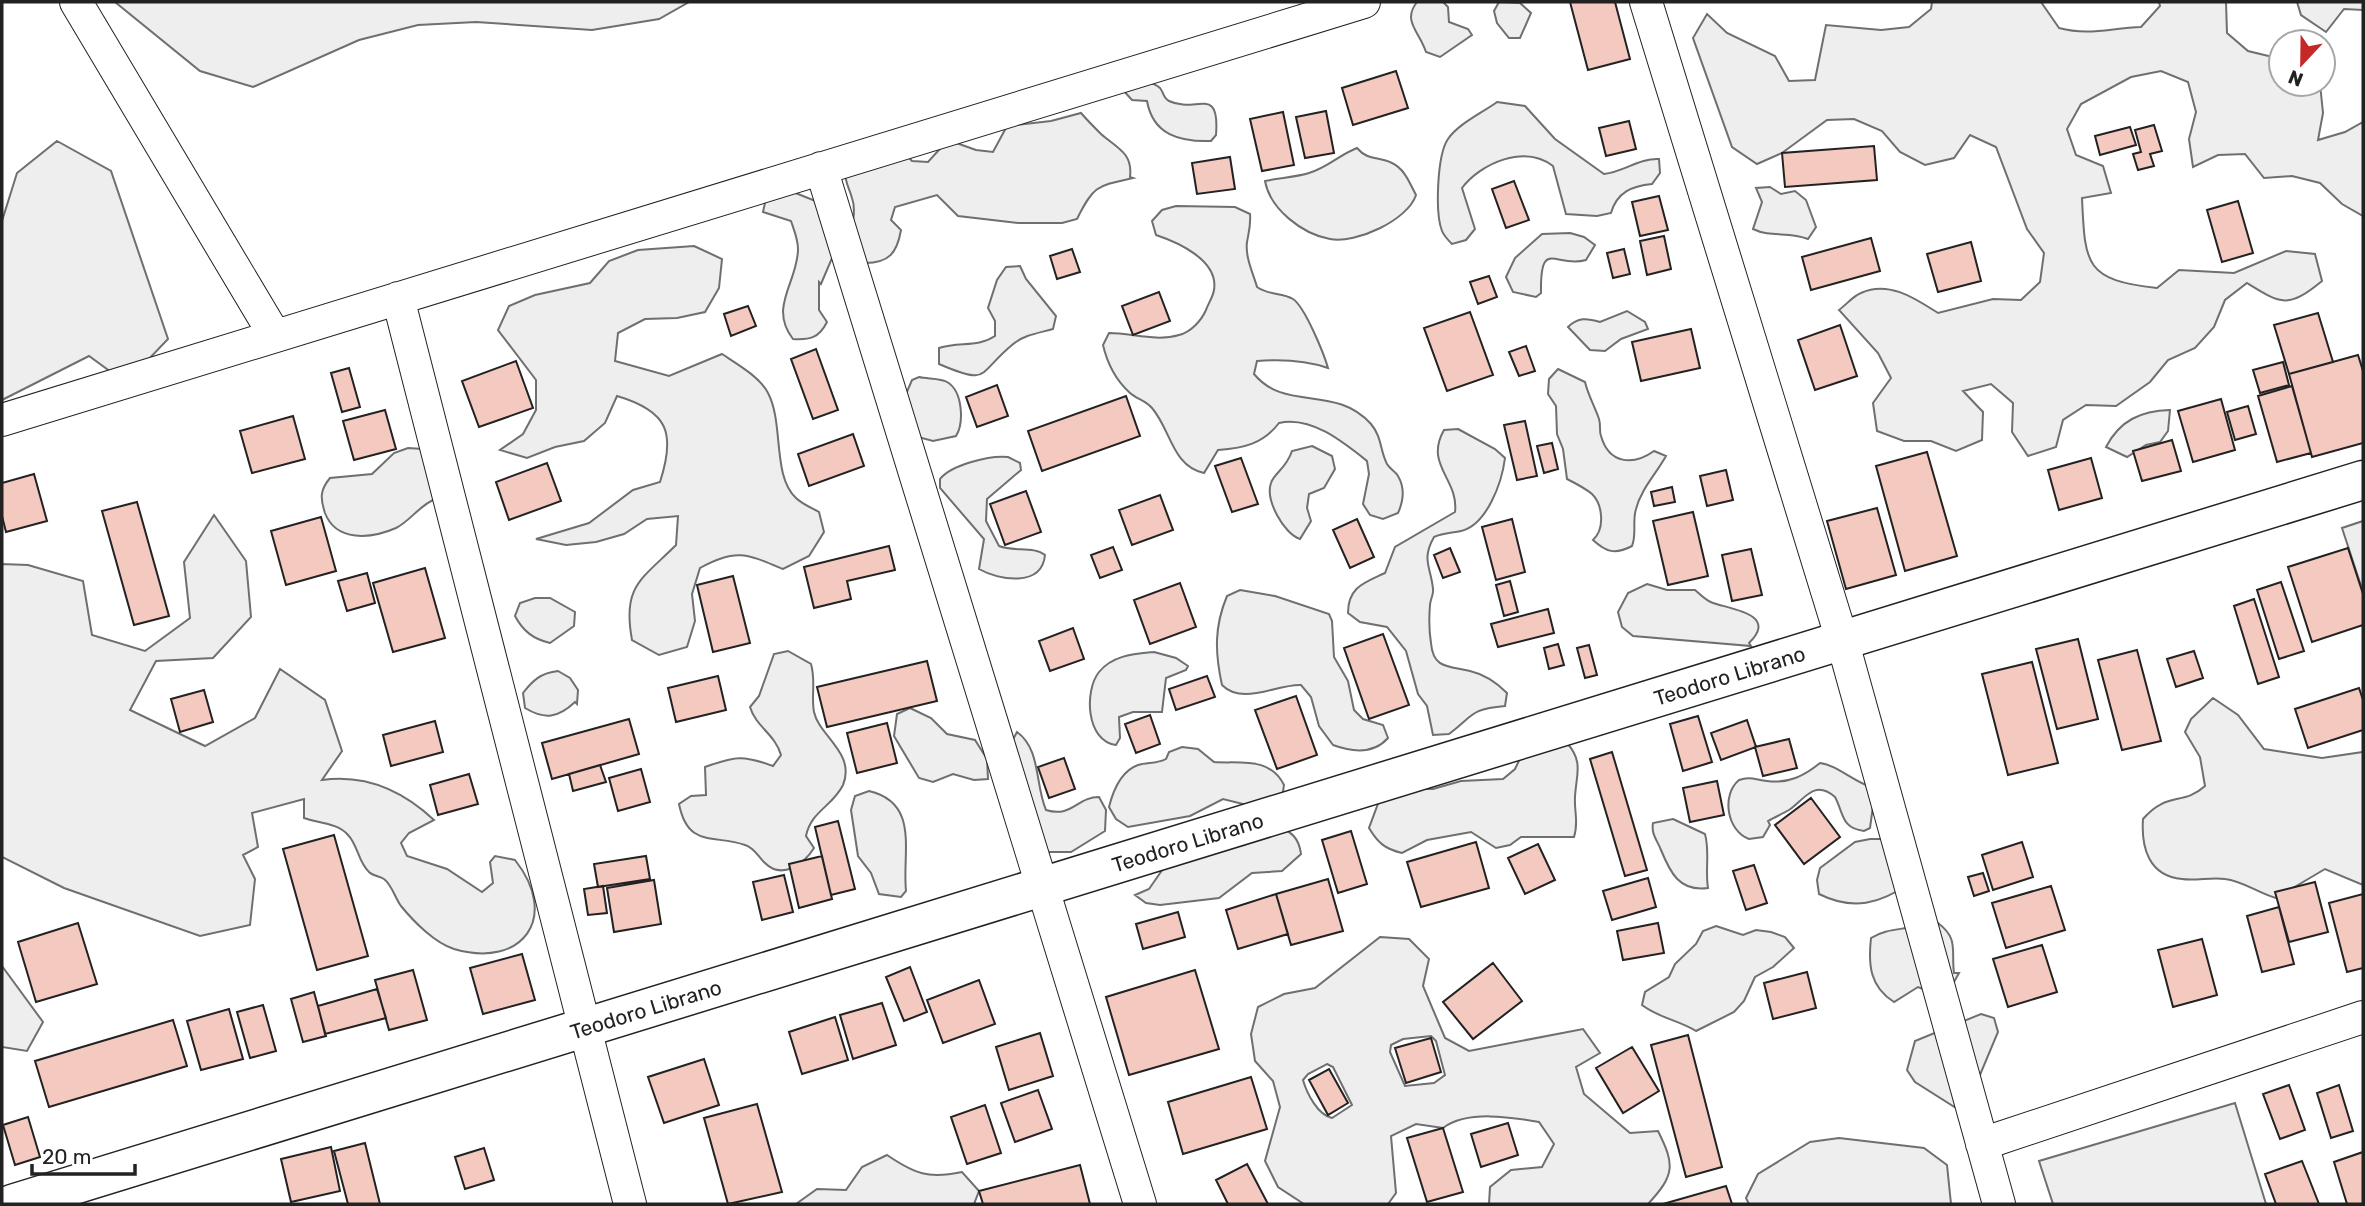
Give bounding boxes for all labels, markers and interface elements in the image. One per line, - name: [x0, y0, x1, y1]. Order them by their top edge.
- north arrow: [2267, 28, 2337, 98]
- text: N: [2285, 65, 2306, 92]
- street label: Teodoro Librano: [1651, 640, 1808, 710]
- street label: Teodoro Librano: [1109, 807, 1266, 877]
- street label: Teodoro Librano: [567, 974, 724, 1044]
- scale bar: [32, 1132, 135, 1176]
- text: 20 m: [42, 1144, 91, 1169]

